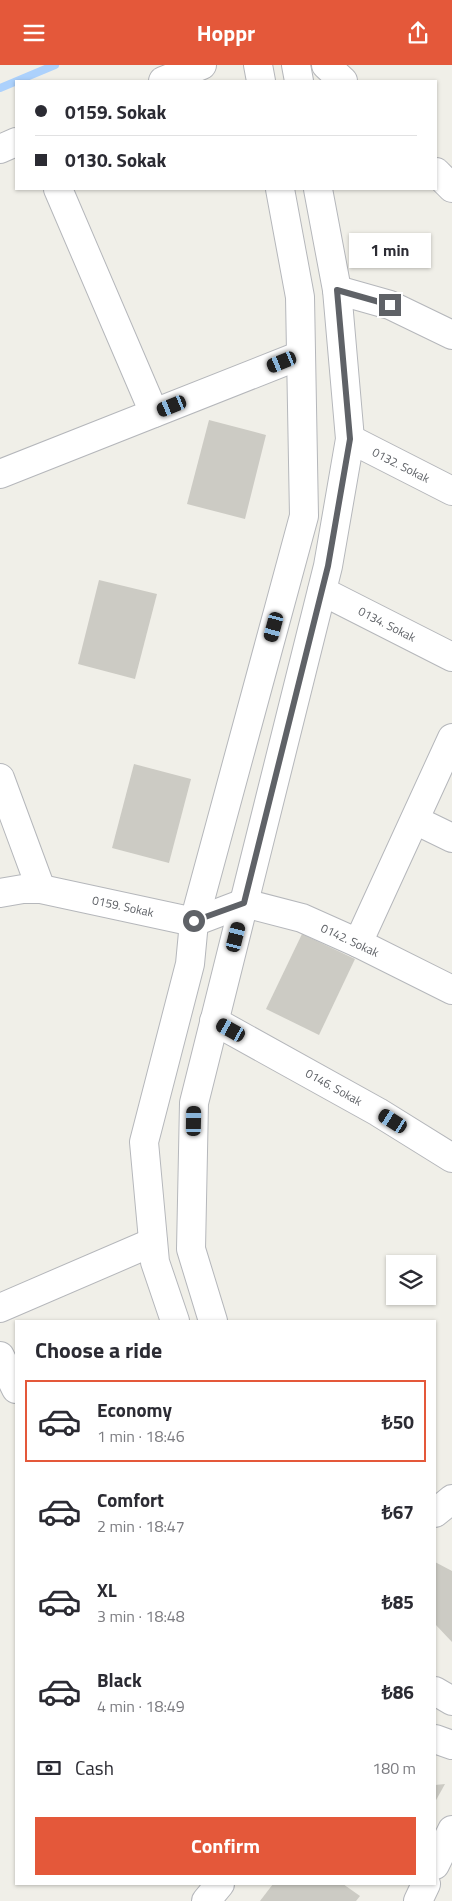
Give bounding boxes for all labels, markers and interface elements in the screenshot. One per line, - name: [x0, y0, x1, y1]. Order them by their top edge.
- text: Hoppr: [197, 16, 255, 50]
- icon: menu: [20, 19, 48, 47]
- icon: share: [404, 19, 432, 47]
- text: 0159. Sokak: [65, 97, 166, 126]
- text: 0130. Sokak: [65, 145, 166, 174]
- callout: 1 min: [349, 233, 431, 267]
- text: 1 min: [371, 238, 409, 262]
- route end: [379, 294, 401, 316]
- car: [265, 349, 298, 375]
- car: [155, 393, 188, 419]
- street label: 0132. Sokak: [369, 442, 433, 488]
- street label: 0134. Sokak: [355, 601, 419, 647]
- car: [262, 611, 285, 643]
- street label: 0159. Sokak: [90, 890, 156, 922]
- route start: [183, 910, 205, 932]
- street label: 0142. Sokak: [318, 918, 383, 962]
- car: [225, 921, 246, 953]
- car: [214, 1016, 247, 1044]
- street label: 0146. Sokak: [302, 1064, 366, 1111]
- car: [186, 1106, 201, 1136]
- car: [376, 1107, 409, 1135]
- map controls: [386, 1255, 436, 1305]
- button: layers: [386, 1255, 436, 1305]
- text: Choose a ride: [35, 1333, 162, 1367]
- text: Economy: [97, 1395, 172, 1424]
- icon: car: [37, 1399, 82, 1444]
- text: ₺50: [382, 1407, 414, 1436]
- text: 1 min · 18:46: [97, 1424, 185, 1448]
- text: Comfort: [97, 1485, 164, 1514]
- icon: car: [37, 1489, 82, 1534]
- text: ₺67: [382, 1497, 414, 1526]
- text: 2 min · 18:47: [97, 1514, 185, 1538]
- text: XL: [97, 1575, 117, 1604]
- icon: car: [37, 1579, 82, 1624]
- text: ₺85: [382, 1587, 414, 1616]
- text: 3 min · 18:48: [97, 1604, 185, 1628]
- text: Black: [97, 1665, 142, 1694]
- icon: car: [37, 1669, 82, 1714]
- text: ₺86: [382, 1677, 414, 1706]
- text: 4 min · 18:49: [97, 1694, 185, 1718]
- text: Cash: [75, 1753, 114, 1782]
- icon: cash: [35, 1754, 63, 1782]
- text: 180 m: [372, 1756, 416, 1780]
- button: Confirm: [35, 1817, 416, 1875]

